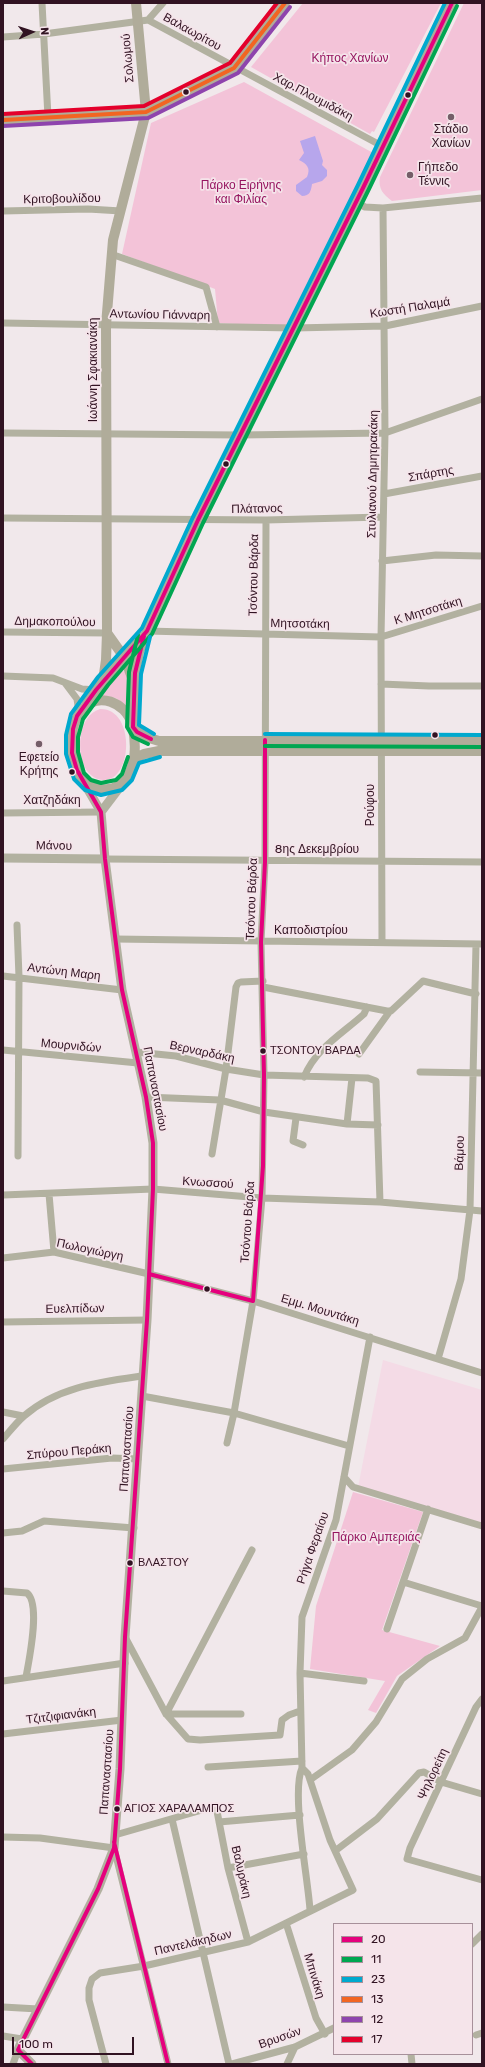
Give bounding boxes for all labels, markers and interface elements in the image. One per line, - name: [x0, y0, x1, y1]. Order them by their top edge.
- street label: Βαλαωρίτου: [160, 10, 224, 54]
- north arrow: [12, 12, 52, 52]
- text: N: [38, 27, 51, 36]
- street label: Σολωμού: [119, 33, 137, 83]
- park label: Κήπος Χανίων: [311, 52, 389, 66]
- street label: Χαρ.Πλουμιδάκη: [271, 70, 355, 124]
- unlabelled marker: [181, 87, 191, 97]
- unlabelled marker: [403, 90, 413, 100]
- marker: Στάδιο Χανίων: [446, 112, 456, 122]
- place label: Στάδιο Χανίων: [432, 123, 470, 151]
- place label: Γήπεδο Τέννις: [418, 161, 458, 189]
- marker: Γήπεδο Τέννις: [405, 170, 415, 180]
- park label: Πάρκο Ειρήνης και Φιλίας: [201, 179, 281, 207]
- street label: Κριτοβουλίδου: [23, 191, 101, 207]
- street label: Κωστή Παλαμά: [369, 295, 451, 321]
- street label: Αντωνίου Γιάνναρη: [110, 307, 210, 323]
- street label: Ιωάννη Σφακιανάκη: [87, 318, 101, 422]
- street label: Στυλιανού Δημητρακάκη: [365, 410, 381, 538]
- unlabelled marker: [221, 459, 231, 469]
- street label: Σπάρτης: [407, 463, 455, 485]
- street label: Πλάτανος: [231, 501, 283, 517]
- street label: Τσόντου Βάρδα: [246, 534, 262, 616]
- street label: Κ Μητσοτάκη: [392, 594, 464, 628]
- street label: Δημακοπούλου: [14, 614, 96, 630]
- street label: Μητσοτάκη: [270, 616, 330, 632]
- unlabelled marker: [430, 730, 440, 740]
- marker: Εφετείο Κρήτης: [34, 739, 44, 749]
- place label: Εφετείο Κρήτης: [19, 751, 59, 779]
- unlabelled marker: [67, 767, 77, 777]
- street label: Ρούφου: [364, 784, 378, 826]
- street label: Χατζηδάκη: [23, 794, 81, 808]
- street label: Μάνου: [36, 838, 72, 854]
- street label: 8ης Δεκεμβρίου: [275, 843, 359, 857]
- street label: Τσόντου Βάρδα: [243, 858, 261, 940]
- street label: Καποδιστρίου: [274, 924, 348, 938]
- street label: Αντώνη Μαρη: [27, 960, 101, 984]
- street label: Μουρνιδών: [40, 1036, 102, 1056]
- street label: Βερναρδάκη: [168, 1038, 236, 1066]
- place label: ΤΣΟΝΤΟΥ ΒΑΡΔΑ: [270, 1044, 361, 1058]
- street label: Παπαναστασίου: [140, 1046, 170, 1132]
- marker: ΤΣΟΝΤΟΥ ΒΑΡΔΑ: [258, 1046, 268, 1056]
- street label: Βάμου: [452, 1135, 468, 1171]
- street label: Κνωσσού: [182, 1174, 234, 1192]
- street label: Τσόντου Βάρδα: [238, 1180, 258, 1264]
- street label: Πωλογιώργη: [55, 1236, 125, 1264]
- unlabelled marker: [202, 1284, 212, 1294]
- street label: Εμμ. Μουντάκη: [279, 1291, 361, 1329]
- street label: Ευελπίδων: [45, 1301, 105, 1317]
- street label: Παπαναστασίου: [117, 1406, 137, 1492]
- street label: Σπύρου Περάκη: [26, 1441, 112, 1463]
- street label: Ρήγα Φεραίου: [294, 1510, 332, 1586]
- park label: Πάρκο Αμπεριάς: [332, 1531, 420, 1545]
- place label: ΒΛΑΣΤΟΥ: [138, 1556, 189, 1570]
- marker: ΒΛΑΣΤΟΥ: [125, 1558, 135, 1568]
- street label: Τζιτζιφιανάκη: [25, 1705, 97, 1727]
- street label: Παπαναστασίου: [97, 1729, 117, 1815]
- street label: Ψηλορείτη: [415, 1746, 451, 1802]
- place label: ΑΓΙΟΣ ΧΑΡΑΛΑΜΠΟΣ: [124, 1802, 234, 1816]
- marker: ΑΓΙΟΣ ΧΑΡΑΛΑΜΠΟΣ: [112, 1804, 122, 1814]
- street label: Βαλυράκη: [228, 1844, 254, 1900]
- legend: [333, 1923, 473, 2055]
- street label: Παντελάκηδων: [153, 1927, 233, 1959]
- text: 20: [371, 1932, 386, 1946]
- street label: Μπινάκη: [300, 1952, 328, 2000]
- text: 11: [371, 1952, 381, 1966]
- text: 23: [371, 1972, 385, 1986]
- text: 13: [371, 1992, 383, 2006]
- text: 12: [371, 2012, 383, 2026]
- street label: Βρυσών: [257, 2024, 303, 2052]
- scale bar: [14, 2029, 136, 2055]
- text: 17: [371, 2032, 382, 2046]
- text: 100 m: [19, 2037, 53, 2051]

